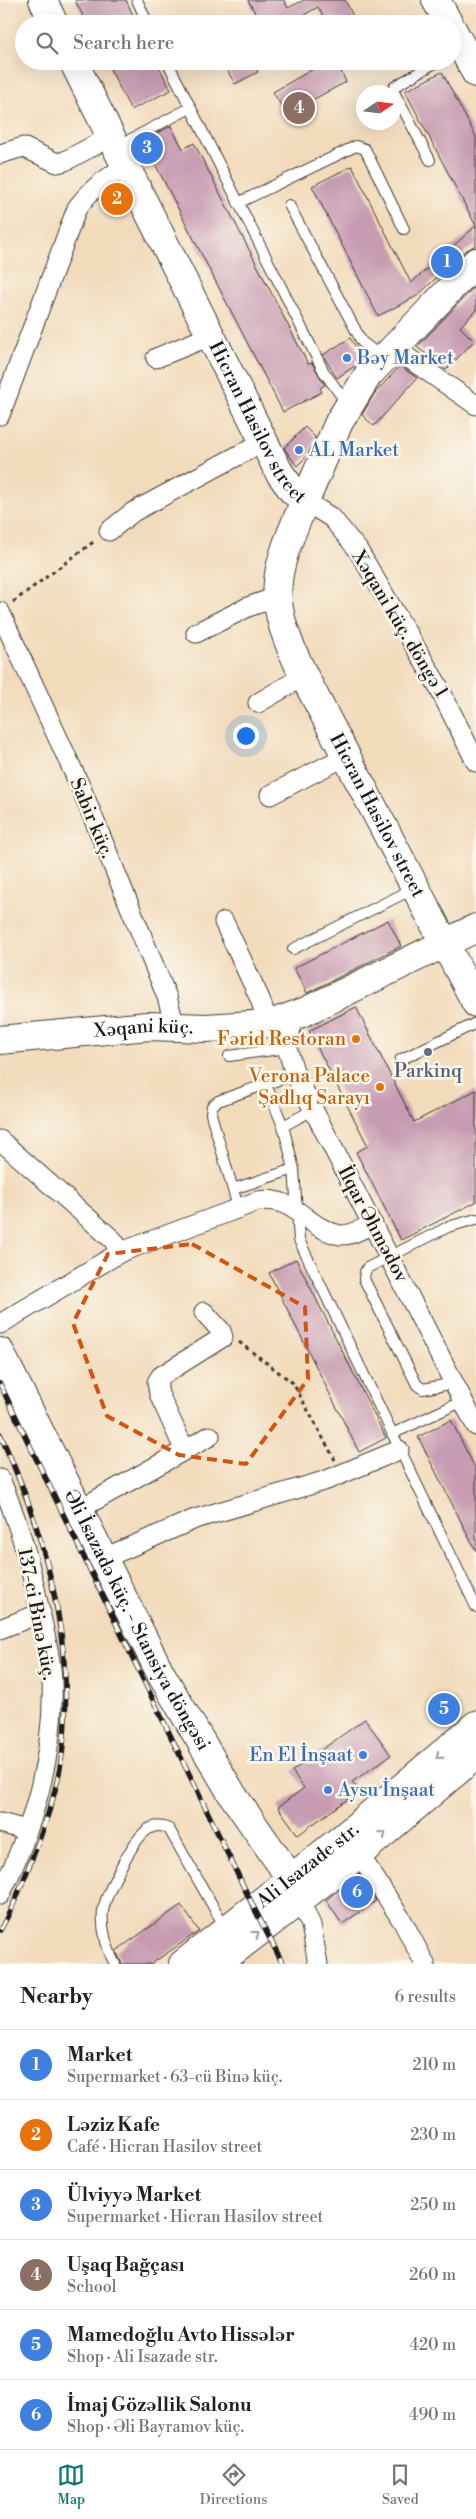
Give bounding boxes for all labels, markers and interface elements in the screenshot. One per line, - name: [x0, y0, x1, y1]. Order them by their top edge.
- search box: [15, 15, 461, 70]
- icon: search: [33, 29, 61, 57]
- text: Search here: [73, 31, 174, 55]
- north arrow: [356, 85, 401, 130]
- pin: 4: [283, 89, 315, 127]
- pin: 3: [131, 129, 163, 167]
- pin: 2: [101, 180, 133, 218]
- pin: 1: [431, 243, 463, 281]
- street label: Hicran Hasilov street: [203, 337, 311, 509]
- place label: Bəy Market: [356, 346, 454, 370]
- marker: Bəy Market: [341, 352, 353, 364]
- place label: AL Market: [308, 438, 399, 462]
- marker: AL Market: [293, 444, 305, 456]
- street label: Xəqani küç. döngə 1: [346, 545, 454, 702]
- your location: [233, 723, 259, 749]
- street label: Hicran Hasilov street: [324, 729, 430, 902]
- street label: Sabir küç.: [64, 774, 120, 862]
- street label: Xəqani küç.: [92, 1014, 194, 1043]
- place label: Fərid Restoran: [217, 1027, 346, 1051]
- marker: Fərid Restoran: [350, 1033, 362, 1045]
- marker: Parkinq: [422, 1046, 434, 1058]
- place label: Parkinq: [394, 1059, 462, 1083]
- place label: Verona Palace Şadlıq Sarayı: [248, 1064, 370, 1110]
- marker: Verona Palace Şadlıq Sarayı: [374, 1081, 386, 1093]
- street label: İlqar Əhmədov: [332, 1161, 415, 1287]
- street label: Əli İsazadə küç. - Stansiya döngəsi: [59, 1485, 216, 1755]
- street label: 137-ci Binə küç.: [12, 1546, 62, 1682]
- pin: 5: [428, 1690, 460, 1728]
- place label: En El İnşaat: [249, 1742, 353, 1767]
- marker: En El İnşaat: [357, 1749, 369, 1761]
- one-way arrow: [435, 1751, 444, 1760]
- place label: Aysu İnşaat: [337, 1777, 435, 1802]
- marker: Aysu İnşaat: [322, 1784, 334, 1796]
- street label: Ali Isazade str.: [251, 1817, 364, 1914]
- one-way arrow: [378, 1830, 387, 1839]
- pin: 6: [341, 1873, 373, 1911]
- one-way arrow: [250, 1932, 259, 1940]
- text: Nearby: [20, 1984, 93, 2010]
- text: 6 results: [395, 1987, 456, 2007]
- text: Market: [67, 2043, 133, 2067]
- text: 1: [32, 2055, 40, 2075]
- text: 210 m: [412, 2055, 456, 2075]
- text: Supermarket · 63-cü Binə küç.: [67, 2067, 282, 2087]
- text: Ləziz Kafe: [67, 2113, 160, 2137]
- text: 2: [31, 2125, 41, 2145]
- text: 230 m: [410, 2125, 456, 2145]
- text: Café · Hicran Hasilov street: [67, 2137, 262, 2157]
- text: Ülviyyə Market: [67, 2183, 201, 2207]
- text: 3: [31, 2195, 41, 2215]
- text: 250 m: [410, 2195, 456, 2215]
- text: Supermarket · Hicran Hasilov street: [67, 2207, 323, 2227]
- text: Uşaq Bağçası: [67, 2253, 184, 2277]
- text: 4: [31, 2265, 41, 2285]
- text: 260 m: [409, 2265, 456, 2285]
- text: School: [67, 2277, 116, 2297]
- text: Mamedoğlu Avto Hissələr: [67, 2323, 295, 2347]
- text: 5: [31, 2335, 41, 2355]
- text: 420 m: [409, 2335, 456, 2355]
- text: Shop · Ali Isazade str.: [67, 2347, 218, 2367]
- text: İmaj Gözəllik Salonu: [67, 2393, 252, 2417]
- text: 6: [31, 2405, 41, 2425]
- text: 490 m: [409, 2405, 456, 2425]
- text: Shop · Əli Bayramov küç.: [67, 2417, 244, 2437]
- tab: Map: [57, 2461, 85, 2509]
- tab: Directions: [200, 2461, 267, 2509]
- tab: Saved: [382, 2461, 419, 2509]

